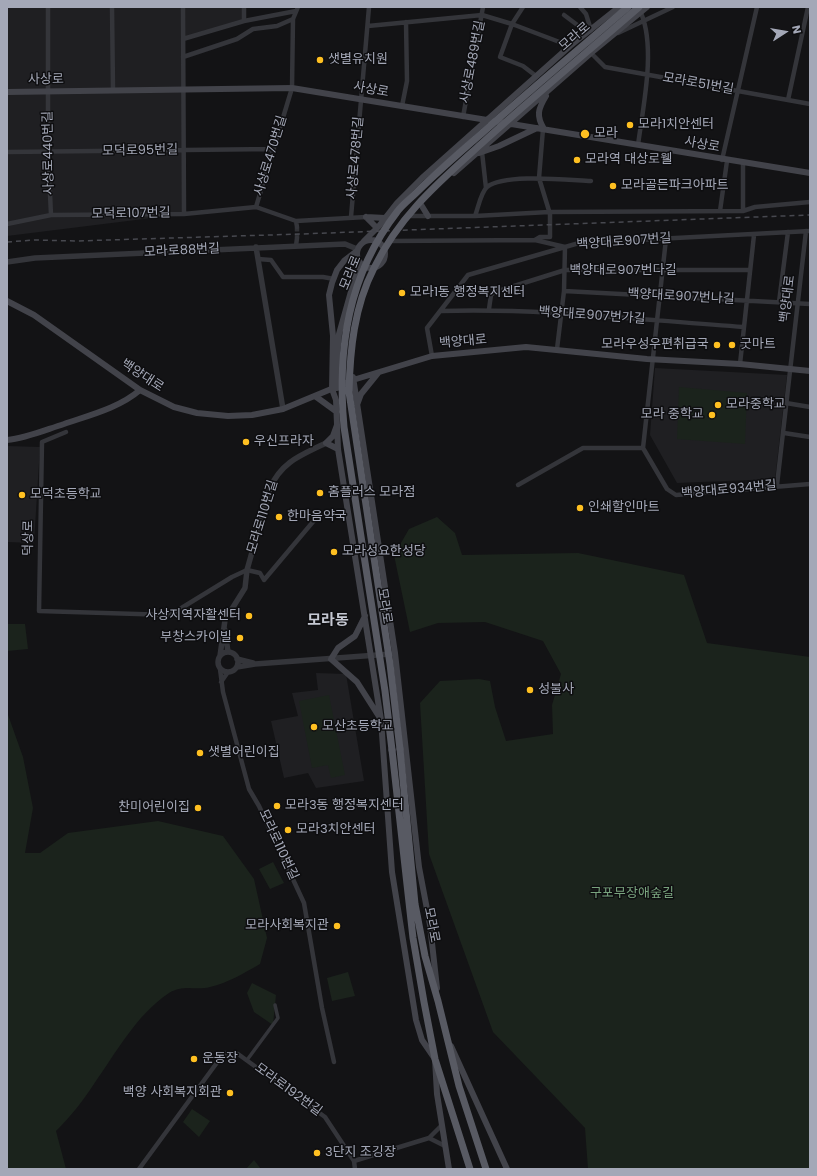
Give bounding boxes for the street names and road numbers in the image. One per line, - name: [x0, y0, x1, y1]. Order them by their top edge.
- street label: 사상로489번길: [457, 19, 489, 105]
- street label: 모라로: [556, 19, 594, 55]
- street label: 모라로51번길: [661, 70, 735, 98]
- street label: 사상로: [28, 72, 64, 88]
- street label: 사상로: [352, 79, 390, 101]
- street label: 사상로440번길: [40, 111, 58, 195]
- street label: 사상로470번길: [251, 114, 291, 198]
- street label: 사상로478번길: [345, 116, 367, 200]
- street label: 사상로: [683, 134, 721, 156]
- street label: 모덕로95번길: [102, 143, 178, 159]
- street label: 모덕로107번길: [91, 206, 171, 222]
- street label: 백양대로907번길: [576, 231, 672, 253]
- street label: 모라로88번길: [144, 241, 220, 261]
- street label: 모라로: [337, 253, 365, 293]
- street label: 백양대로907번다길: [569, 263, 677, 279]
- street label: 백양대로: [777, 274, 799, 324]
- street label: 백양대로907번나길: [627, 286, 735, 308]
- street label: 백양대로907번가길: [538, 304, 646, 328]
- street label: 백양대로: [438, 332, 488, 352]
- street label: 백양대로: [118, 356, 166, 396]
- street label: 모라로110번길: [244, 478, 282, 556]
- street label: 백양대로934번길: [681, 478, 777, 502]
- street label: 덕상로: [21, 520, 37, 556]
- street label: 모라로: [373, 587, 395, 625]
- street label: 모라로110번길: [255, 807, 301, 883]
- street label: 모라로: [420, 906, 442, 944]
- street label: 모라로192번길: [251, 1060, 325, 1120]

